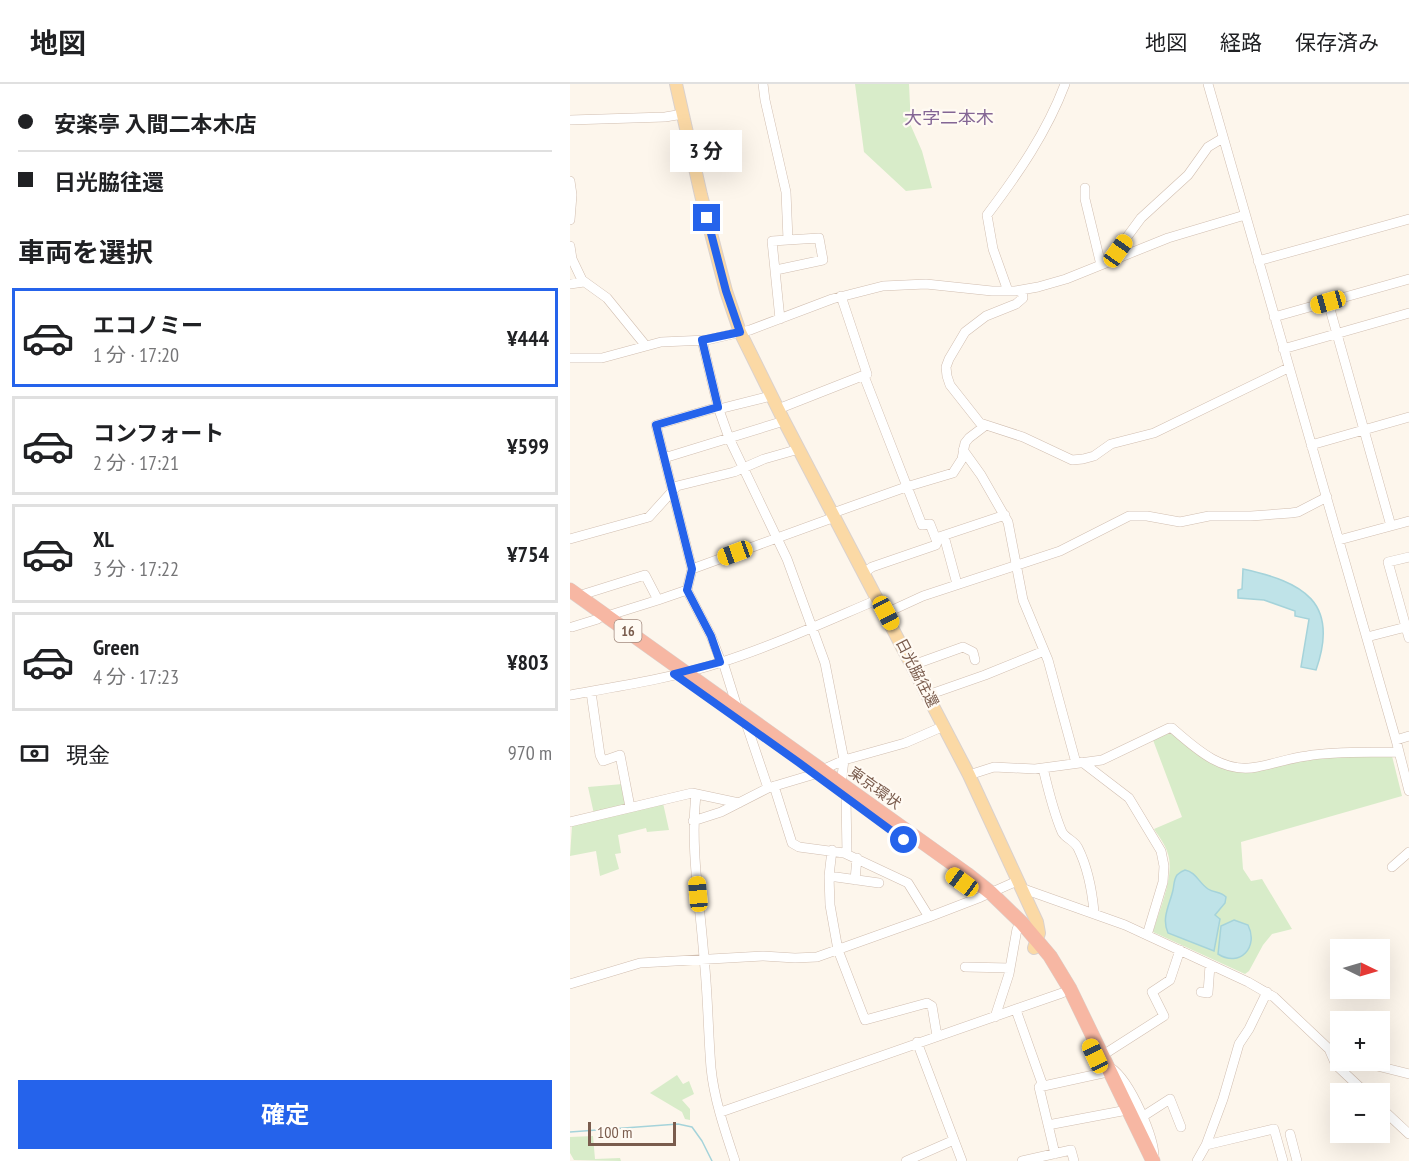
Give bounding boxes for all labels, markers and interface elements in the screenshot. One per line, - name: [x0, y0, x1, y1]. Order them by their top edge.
- text: 地図: [30, 24, 86, 61]
- text: 地図: [1145, 29, 1187, 56]
- text: 経路: [1220, 29, 1262, 56]
- text: 保存済み: [1295, 29, 1379, 56]
- district label: 大字二本木: [904, 106, 994, 129]
- text: 安楽亭 入間二本木店: [54, 110, 257, 138]
- callout: 3 分: [671, 131, 743, 173]
- text: 3 分: [689, 138, 723, 164]
- text: 日光脇往還: [54, 168, 164, 196]
- route end: [693, 204, 720, 231]
- car: [1100, 231, 1136, 271]
- text: 車両を選択: [18, 235, 153, 269]
- car: [1308, 288, 1348, 316]
- icon: car: [21, 311, 75, 365]
- text: エコノミー: [93, 311, 203, 339]
- text: ¥444: [507, 324, 549, 352]
- text: 1 分 · 17:20: [93, 342, 179, 368]
- icon: car: [21, 419, 75, 473]
- text: コンフォート: [93, 419, 224, 447]
- text: ¥599: [507, 432, 549, 460]
- text: 2 分 · 17:21: [93, 450, 179, 476]
- text: XL: [93, 525, 114, 553]
- icon: car: [21, 527, 75, 581]
- car: [715, 538, 755, 568]
- text: ¥754: [507, 540, 549, 568]
- text: 3 分 · 17:22: [93, 556, 179, 582]
- car: [870, 593, 902, 633]
- road number: 16: [614, 620, 642, 642]
- text: Green: [93, 633, 139, 661]
- icon: car: [21, 635, 75, 689]
- street label: 日光脇往還: [892, 635, 943, 711]
- text: ¥803: [507, 648, 549, 676]
- text: 4 分 · 17:23: [93, 664, 179, 690]
- icon: cash: [18, 737, 51, 770]
- text: 970 m: [508, 740, 552, 766]
- text: 現金: [66, 741, 110, 769]
- street label: 東京環状: [845, 762, 905, 813]
- route start: [890, 826, 917, 853]
- car: [942, 864, 982, 900]
- car: [687, 875, 709, 913]
- north arrow: [1330, 939, 1390, 999]
- map controls: [1330, 939, 1390, 1143]
- button: +: [1330, 1011, 1390, 1071]
- car: [1079, 1036, 1111, 1076]
- button: 確定: [18, 1080, 552, 1149]
- button: −: [1330, 1083, 1390, 1143]
- scale bar: [588, 1119, 676, 1146]
- text: 100 m: [597, 1122, 632, 1142]

